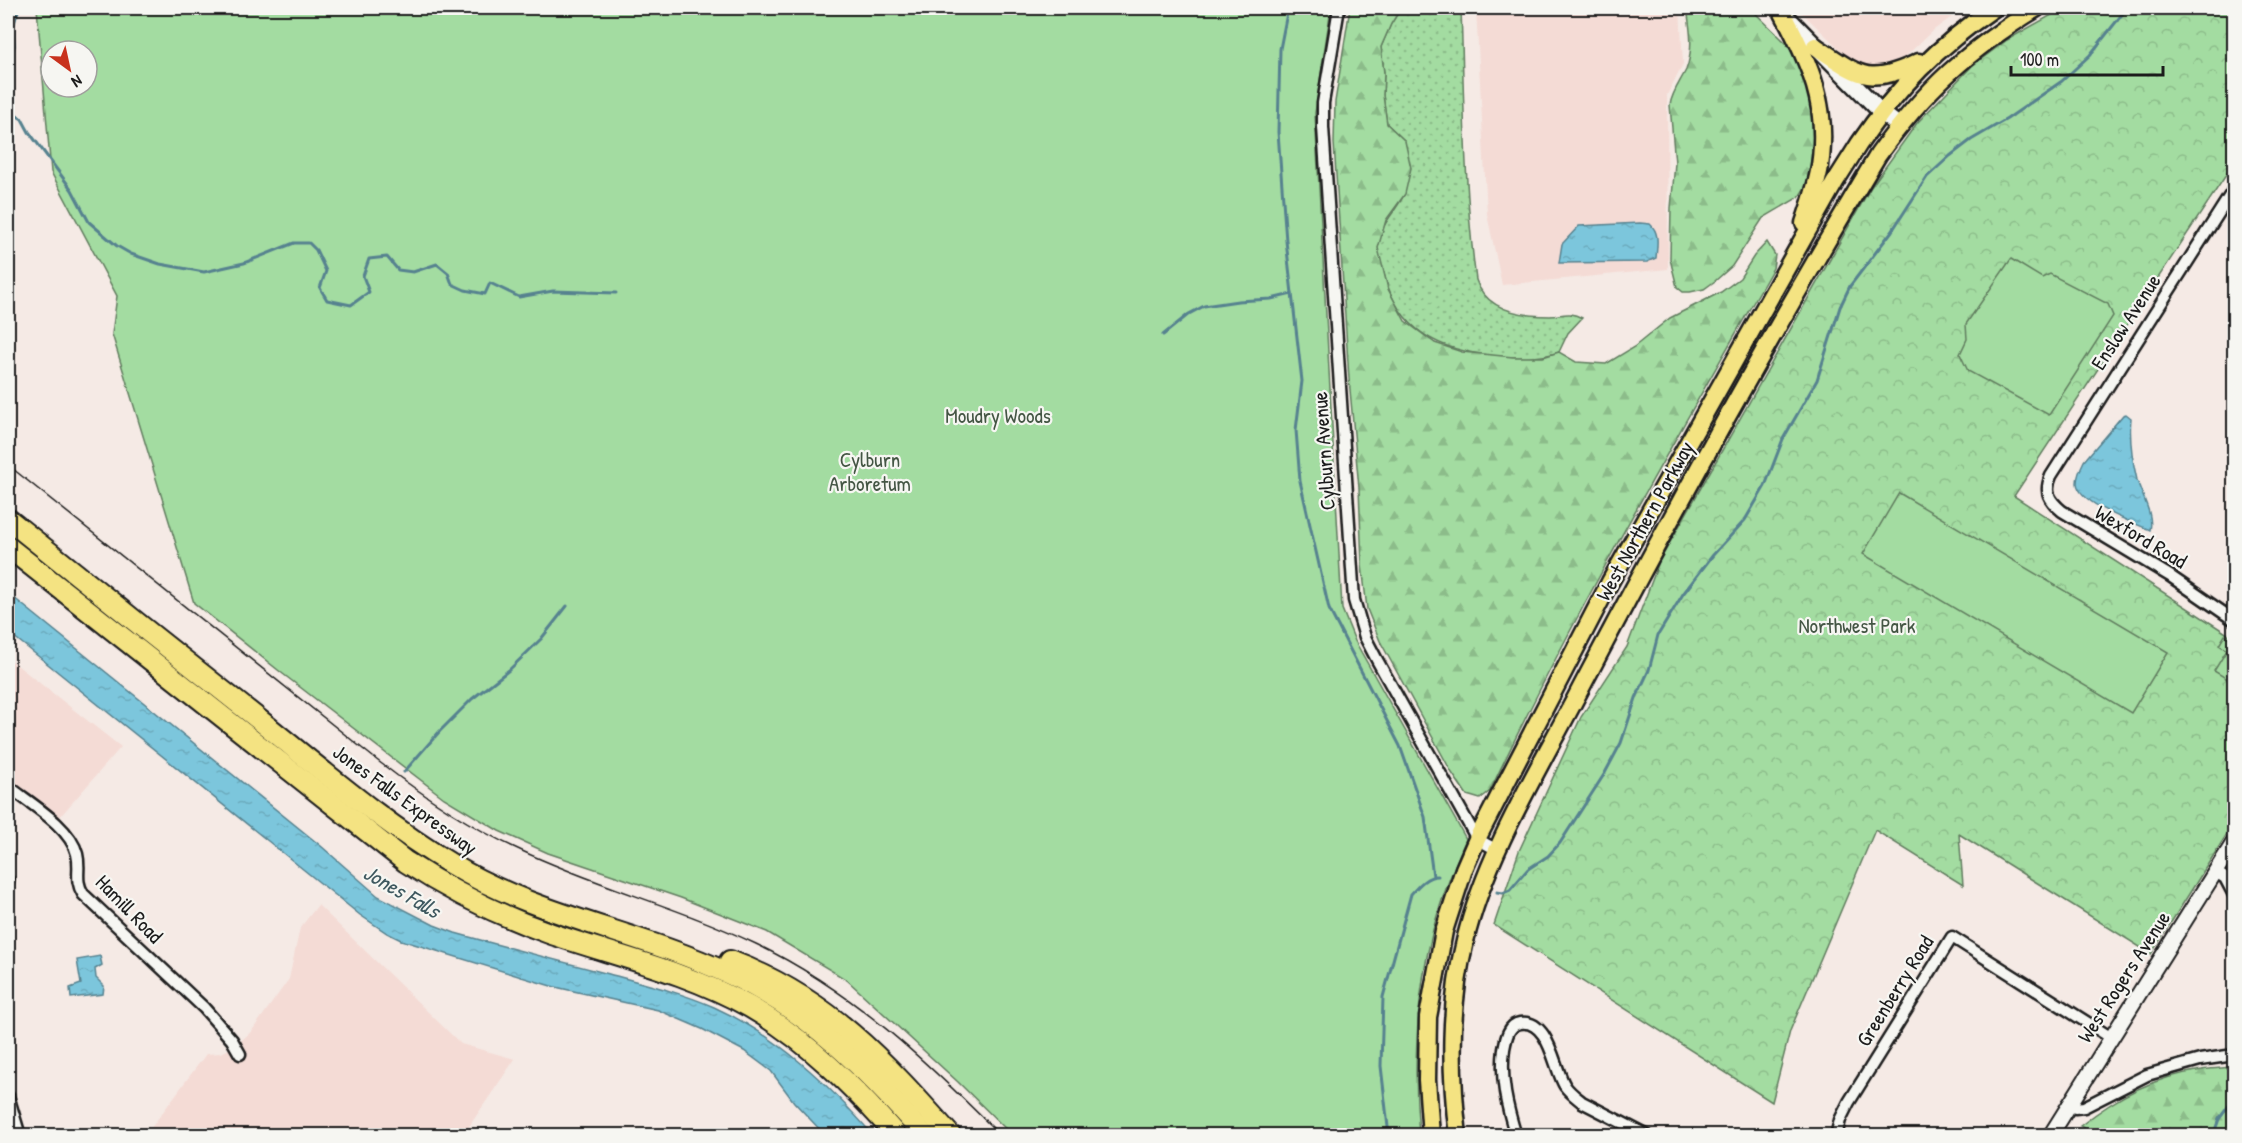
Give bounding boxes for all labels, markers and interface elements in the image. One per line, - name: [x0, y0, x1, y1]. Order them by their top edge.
- north arrow: [39, 39, 99, 99]
- scale bar: [2011, 39, 2162, 77]
- text: 100 m: [2020, 47, 2059, 72]
- text: N: [67, 70, 87, 93]
- street label: Enslow Avenue: [2084, 268, 2167, 375]
- street label: Cylburn Avenue: [1305, 391, 1342, 511]
- park label: Moudry Woods: [945, 401, 1051, 430]
- street label: West Northern Parkway: [1589, 436, 1700, 606]
- park label: Cylburn Arboretum: [829, 445, 911, 498]
- street label: Wexford Road: [2090, 498, 2193, 575]
- park label: Northwest Park: [1798, 611, 1916, 640]
- street label: Jones Falls Expressway: [327, 737, 484, 862]
- water label: Jones Falls: [358, 857, 448, 926]
- street label: Hamill Road: [89, 868, 169, 949]
- street label: West Rogers Avenue: [2070, 905, 2177, 1048]
- street label: Greenberry Road: [1849, 930, 1940, 1052]

